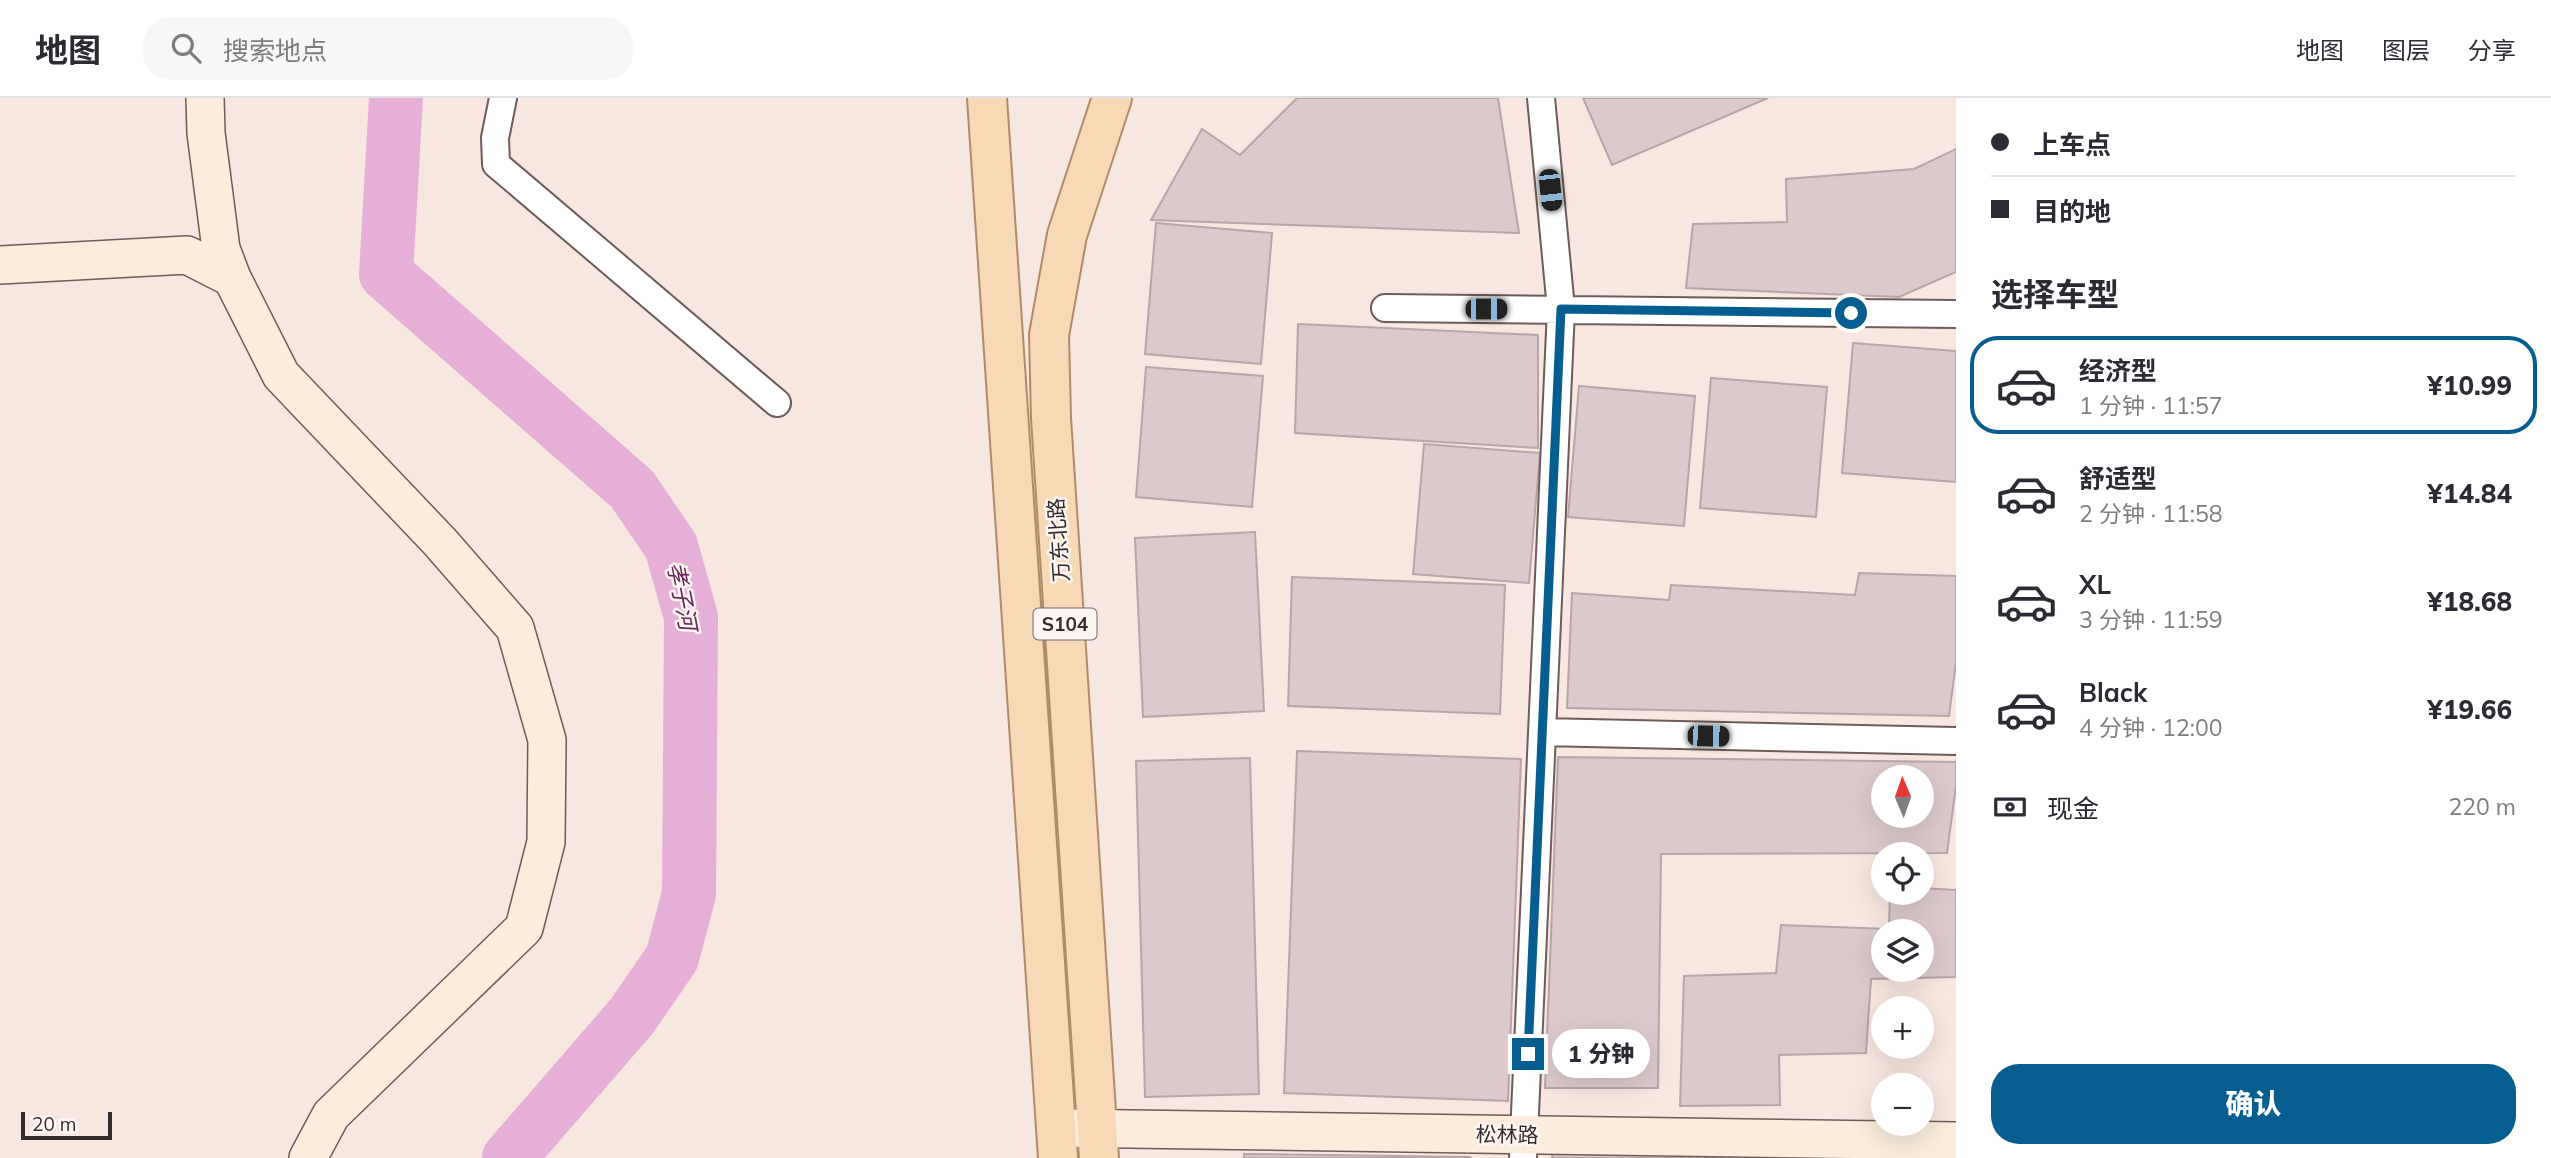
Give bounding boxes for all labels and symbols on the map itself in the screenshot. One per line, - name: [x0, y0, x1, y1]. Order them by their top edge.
- car: [1538, 168, 1563, 212]
- route start: [1835, 297, 1867, 329]
- car: [1466, 299, 1508, 320]
- street label: 万东北路: [1042, 497, 1074, 583]
- water label: 孝子河: [662, 559, 704, 636]
- road number: S104: [1034, 608, 1096, 639]
- car: [1687, 725, 1730, 747]
- north arrow: [1871, 765, 1934, 828]
- callout: 1 分钟: [1552, 1030, 1650, 1079]
- route end: [1512, 1038, 1544, 1070]
- scale bar: [21, 1109, 112, 1141]
- street label: 松林路: [1475, 1120, 1539, 1148]

